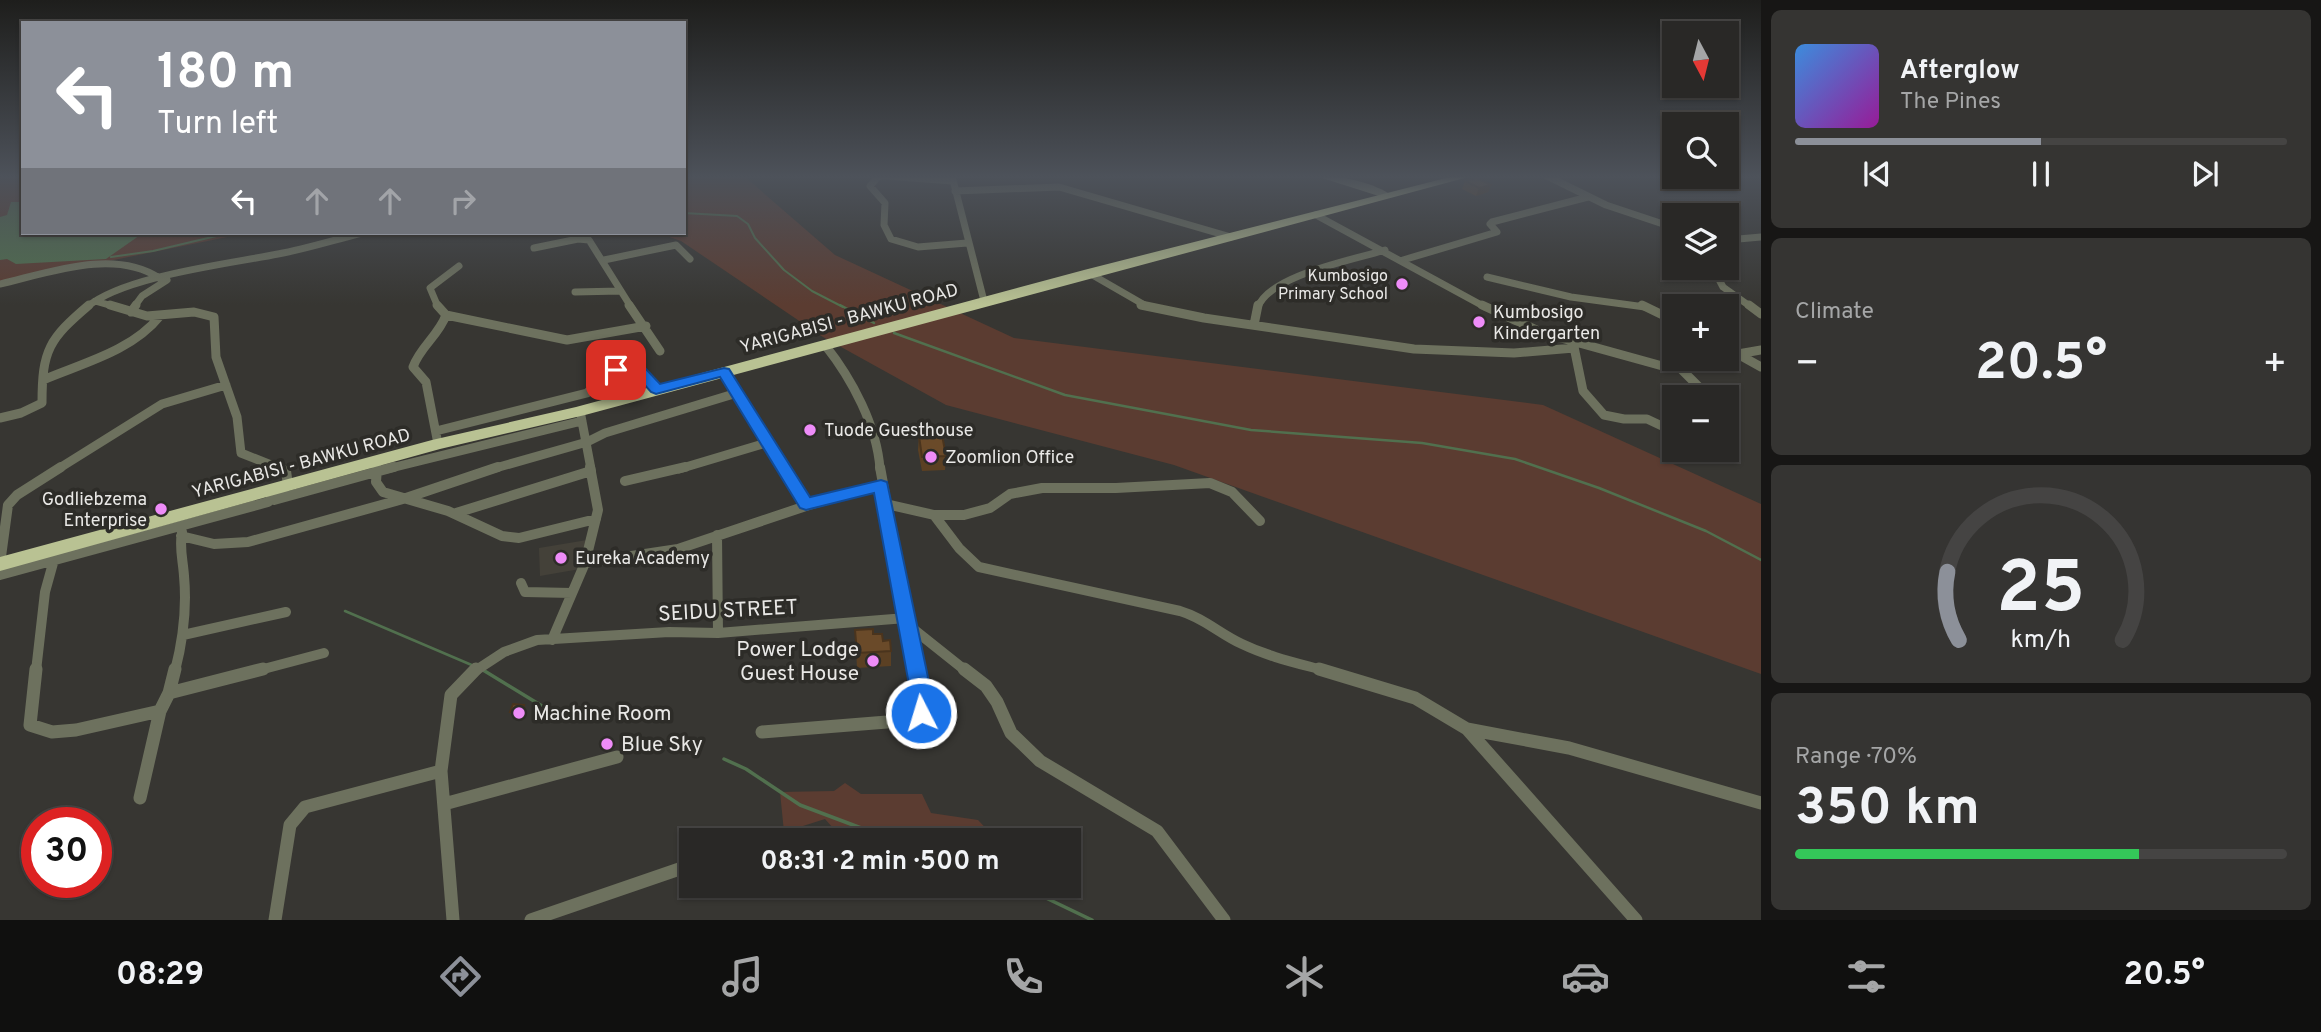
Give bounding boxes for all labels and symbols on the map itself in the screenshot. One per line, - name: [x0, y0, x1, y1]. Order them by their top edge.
- north arrow: [1662, 21, 1740, 98]
- place label: Kumbosigo Primary School: [1278, 267, 1388, 305]
- marker: Kumbosigo Primary School: [1394, 276, 1410, 292]
- street label: YARIGABISI - BAWKU ROAD: [738, 279, 961, 360]
- place label: Kumbosigo Kindergarten: [1493, 302, 1600, 346]
- marker: Kumbosigo Kindergarten: [1471, 314, 1487, 330]
- pin: [586, 340, 646, 400]
- place label: Tuode Guesthouse: [824, 420, 973, 443]
- marker: Tuode Guesthouse: [802, 422, 818, 438]
- street label: YARIGABISI - BAWKU ROAD: [190, 424, 413, 505]
- place label: Zoomlion Office: [945, 447, 1074, 470]
- marker: Zoomlion Office: [923, 449, 939, 465]
- place label: Godliebzema Enterprise: [42, 489, 147, 533]
- marker: Godliebzema Enterprise: [153, 501, 169, 517]
- place label: Eureka Academy: [575, 548, 710, 571]
- marker: Eureka Academy: [553, 550, 569, 566]
- street label: SEIDU STREET: [657, 594, 799, 629]
- place label: Power Lodge Guest House: [736, 637, 859, 688]
- marker: Power Lodge Guest House: [865, 653, 881, 669]
- position arrow: [884, 676, 958, 750]
- place label: Machine Room: [533, 701, 672, 728]
- marker: Machine Room: [511, 705, 527, 721]
- place label: Blue Sky: [621, 732, 703, 759]
- marker: Blue Sky: [599, 736, 615, 752]
- speed limit sign: 30: [21, 807, 112, 898]

